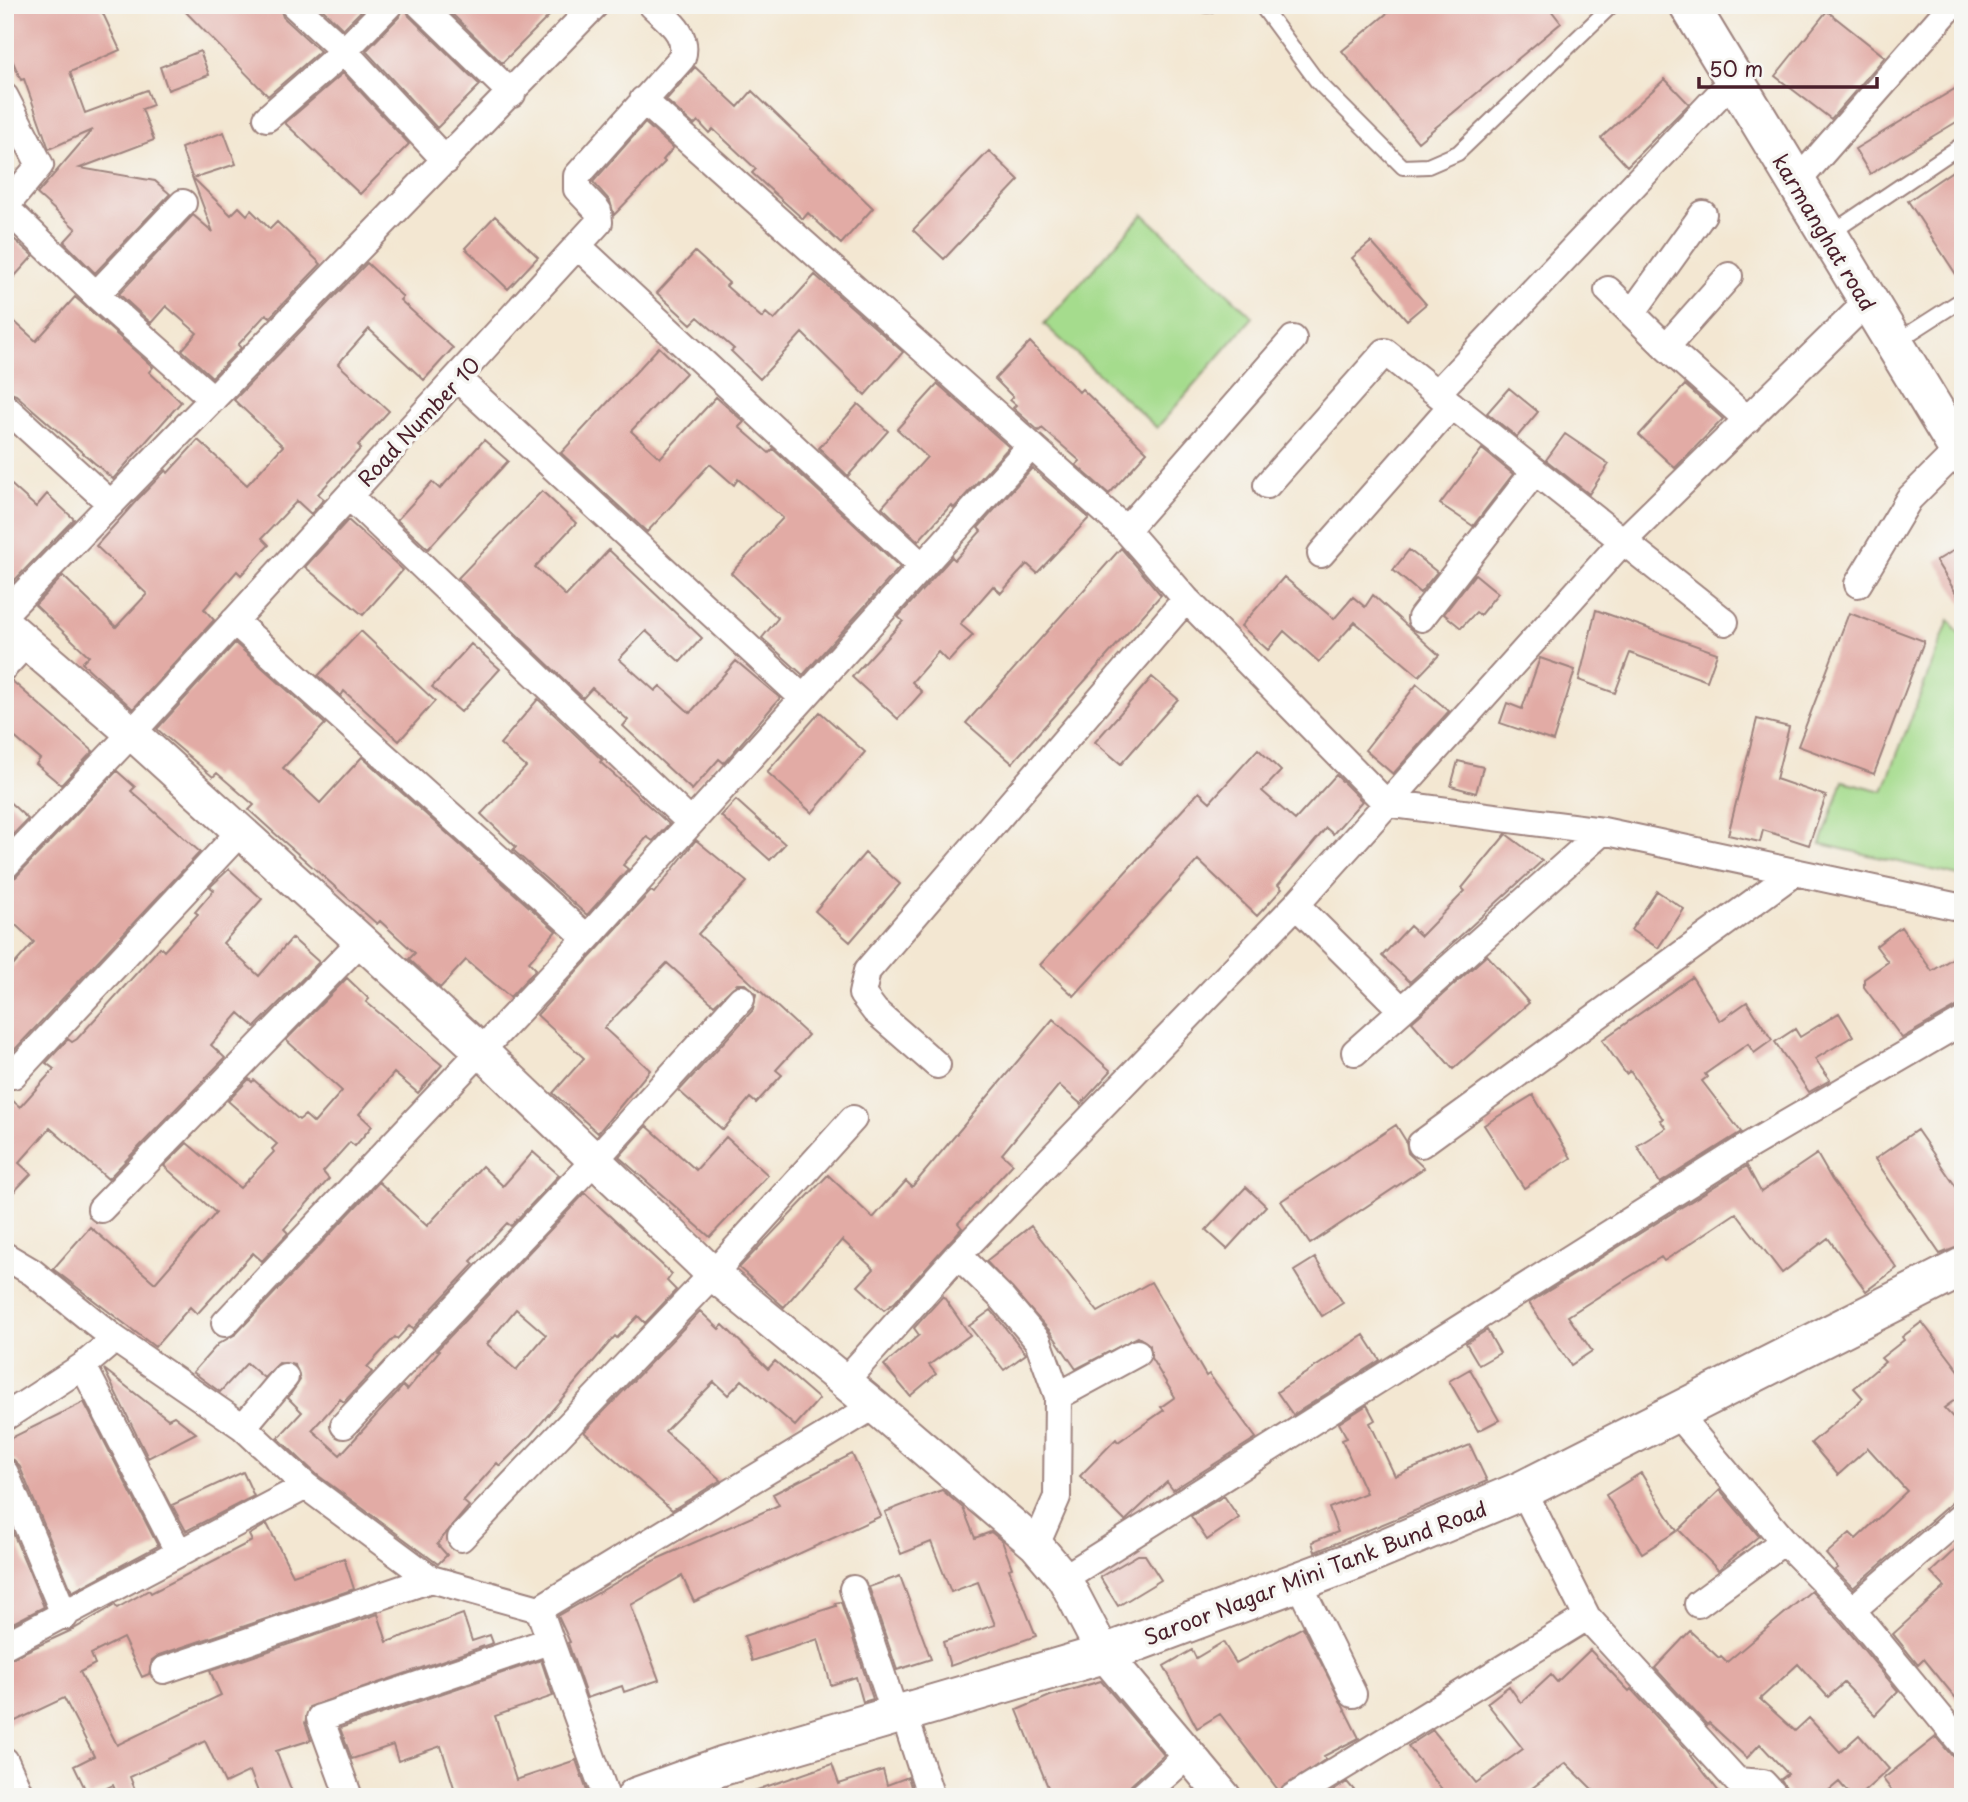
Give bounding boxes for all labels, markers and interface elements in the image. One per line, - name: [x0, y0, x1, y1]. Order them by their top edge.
- scale bar: [1699, 46, 1877, 90]
- text: 50 m: [1709, 52, 1763, 84]
- street label: karmanghat road: [1765, 147, 1885, 317]
- street label: Road Number 10: [349, 349, 487, 493]
- street label: Saroor Nagar Mini Tank Bund Road: [1139, 1492, 1491, 1652]

